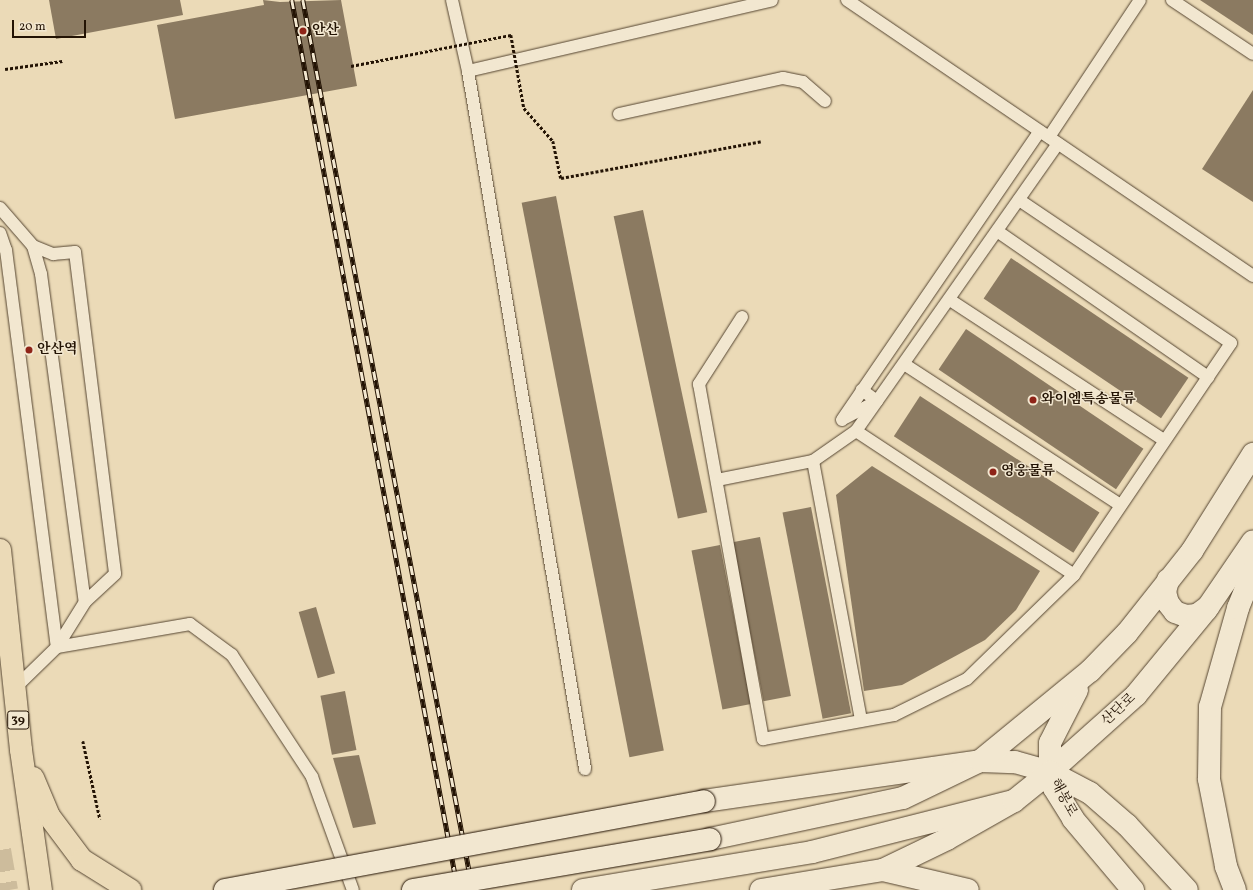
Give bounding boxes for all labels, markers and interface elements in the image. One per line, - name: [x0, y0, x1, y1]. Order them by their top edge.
- scale bar: [14, 12, 88, 38]
- text: 20 m: [19, 19, 46, 35]
- place label: 안산: [312, 23, 339, 39]
- marker: 안산: [297, 25, 309, 37]
- place label: 안산역: [37, 342, 78, 358]
- marker: 안산역: [24, 345, 34, 355]
- place label: 와이엠특송물류: [1041, 392, 1136, 408]
- marker: 와이엠특송물류: [1028, 395, 1038, 405]
- place label: 영웅물류: [1001, 464, 1055, 480]
- marker: 영웅물류: [988, 467, 998, 477]
- street label: 산단로: [1098, 690, 1140, 730]
- road number: 39: [7, 709, 29, 731]
- street label: 해봉로: [1046, 776, 1080, 820]

